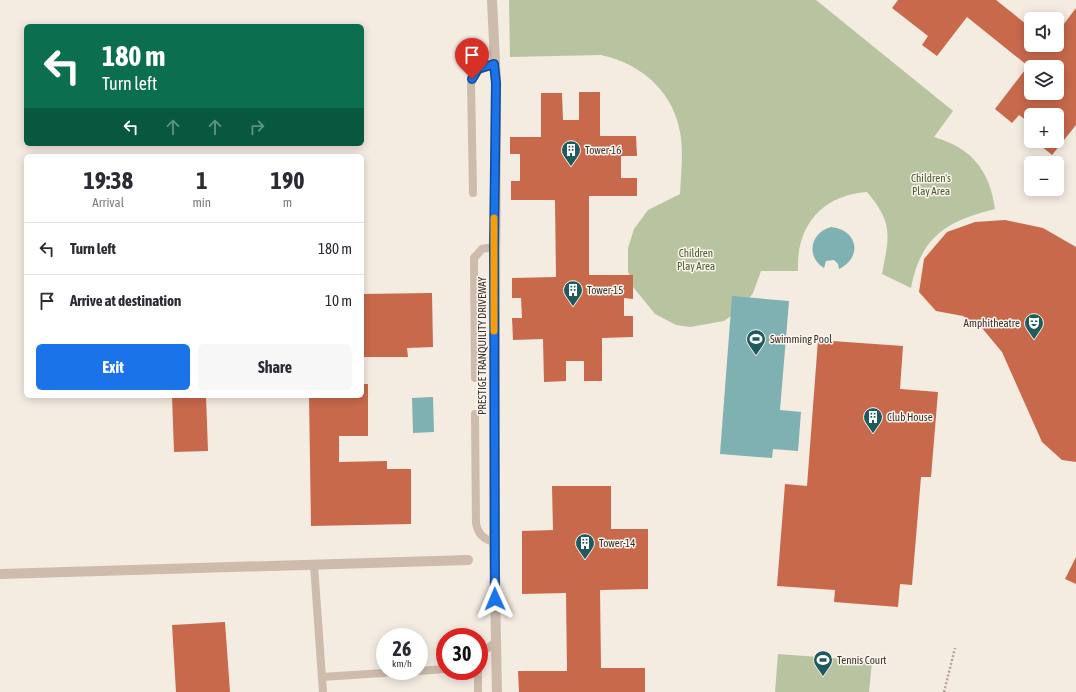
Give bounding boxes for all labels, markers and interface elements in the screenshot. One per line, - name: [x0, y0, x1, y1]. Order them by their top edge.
- map controls: [1024, 12, 1064, 196]
- button: sound: [1024, 12, 1064, 52]
- pin: [455, 38, 489, 79]
- icon: left: [36, 40, 88, 92]
- text: 180 m: [102, 40, 165, 72]
- icon: arrive: [461, 44, 483, 66]
- button: layers: [1024, 60, 1064, 100]
- text: Turn left: [102, 73, 157, 94]
- button: +: [1024, 108, 1064, 148]
- icon: left: [120, 116, 142, 138]
- icon: ahead: [162, 116, 184, 138]
- icon: ahead: [204, 116, 226, 138]
- icon: right: [246, 116, 268, 138]
- building icon: Tower-16: [560, 139, 582, 167]
- place label: Tower-16: [585, 144, 621, 156]
- button: −: [1024, 156, 1064, 196]
- text: 19:38: [84, 167, 133, 194]
- text: 1: [196, 167, 207, 194]
- text: 190: [271, 167, 304, 194]
- park label: Children's Play Area: [911, 172, 951, 197]
- text: Arrival: [92, 195, 124, 210]
- text: min: [192, 195, 211, 210]
- text: m: [283, 195, 292, 210]
- icon: left: [36, 238, 58, 260]
- text: Turn left: [70, 240, 116, 257]
- text: 180 m: [318, 240, 352, 257]
- park label: Children Play Area: [677, 247, 715, 272]
- street label: PRESTIGE TRANQUILITY DRIVEWAY: [476, 277, 488, 415]
- building icon: Tower-15: [562, 279, 584, 307]
- place label: Tower-15: [587, 284, 623, 296]
- icon: arrive: [36, 290, 58, 312]
- text: Arrive at destination: [70, 292, 181, 309]
- text: 10 m: [325, 292, 352, 309]
- theatre icon: Amphitheatre: [1023, 312, 1045, 340]
- place label: Amphitheatre: [964, 317, 1020, 329]
- sports icon: Swimming Pool: [745, 328, 767, 356]
- place label: Swimming Pool: [770, 333, 832, 345]
- button: Exit: [36, 344, 190, 390]
- button: Share: [198, 344, 352, 390]
- building icon: Club House: [862, 406, 884, 434]
- place label: Club House: [887, 411, 933, 423]
- building icon: Tower-14: [574, 532, 596, 560]
- place label: Tower-14: [599, 537, 635, 549]
- position arrow: [474, 578, 516, 620]
- speed limit sign: 30: [436, 628, 488, 680]
- text: 26: [393, 637, 411, 660]
- sports icon: Tennis Court: [812, 649, 834, 677]
- place label: Tennis Court: [837, 654, 887, 666]
- text: km/h: [392, 658, 412, 669]

